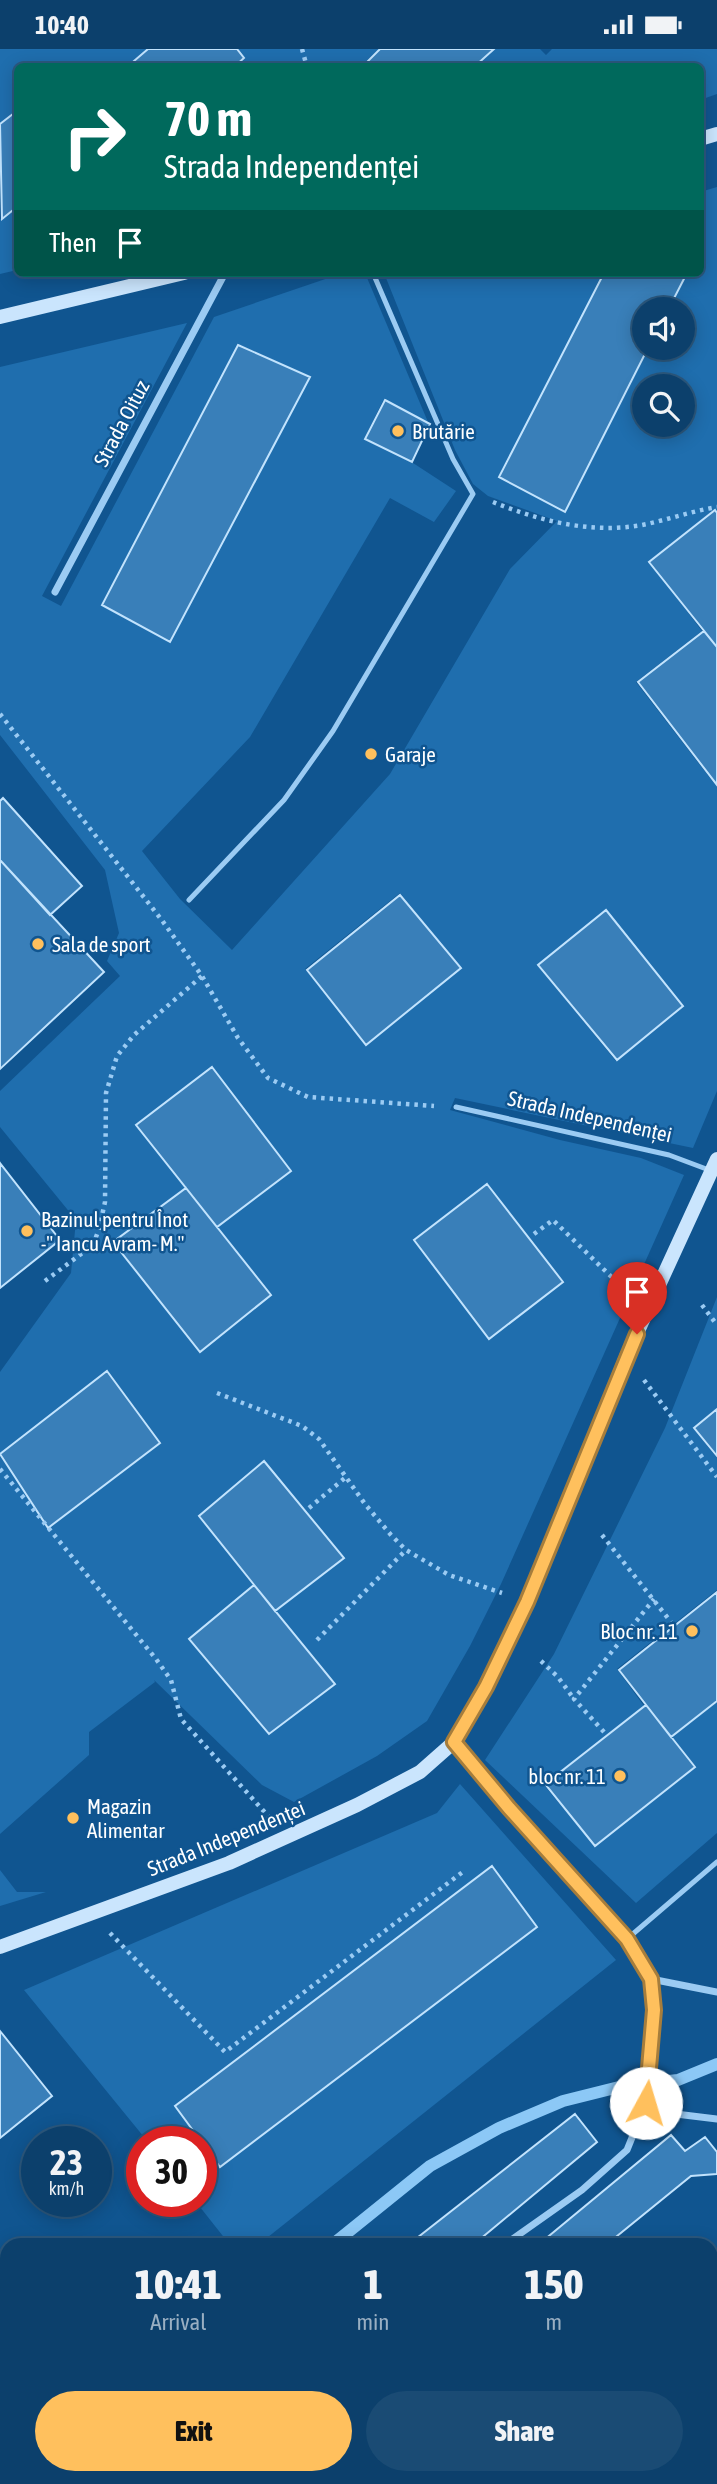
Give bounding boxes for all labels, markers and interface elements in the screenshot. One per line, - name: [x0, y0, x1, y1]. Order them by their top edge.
- text: 10:40: [35, 10, 89, 40]
- text: 70 m: [164, 90, 252, 146]
- icon: right: [49, 91, 140, 182]
- text: Strada Independenței: [164, 148, 419, 185]
- icon: arrive: [111, 224, 149, 262]
- text: Then: [49, 228, 97, 258]
- map controls: [632, 297, 695, 437]
- button: sound: [632, 297, 695, 360]
- button: search: [632, 374, 695, 437]
- street label: Strada Oituz: [88, 376, 154, 470]
- place label: Brutărie: [412, 419, 475, 443]
- marker: Brutărie: [390, 423, 406, 439]
- place label: Garaje: [385, 742, 436, 766]
- marker: Garaje: [363, 746, 379, 762]
- place label: Sala de sport: [52, 932, 150, 956]
- marker: Sala de sport: [30, 936, 46, 952]
- street label: Strada Independenței: [506, 1085, 674, 1147]
- place label: Bazinul pentru Înot -" Iancu Avram- M.": [41, 1207, 188, 1255]
- marker: Bazinul pentru Înot -" Iancu Avram- M.": [19, 1223, 35, 1239]
- pin: [607, 1262, 667, 1334]
- icon: arrive: [618, 1273, 656, 1311]
- place label: Bloc nr. 11: [600, 1619, 678, 1643]
- marker: Bloc nr. 11: [684, 1623, 700, 1639]
- place label: bloc nr. 11: [528, 1764, 606, 1788]
- marker: bloc nr. 11: [612, 1768, 628, 1784]
- place label: Magazin Alimentar: [87, 1794, 165, 1842]
- street label: Strada Independenței: [144, 1795, 308, 1881]
- marker: Magazin Alimentar: [65, 1810, 81, 1826]
- position arrow: [609, 2066, 683, 2140]
- speed limit sign: 30: [126, 2126, 217, 2217]
- text: 23: [50, 2142, 83, 2182]
- text: km/h: [49, 2178, 84, 2199]
- text: 10:41: [135, 2260, 222, 2308]
- text: 1: [363, 2260, 383, 2308]
- text: 150: [524, 2260, 583, 2308]
- text: Arrival: [150, 2309, 206, 2335]
- text: min: [357, 2309, 390, 2335]
- text: m: [545, 2309, 562, 2335]
- button: Exit: [35, 2391, 352, 2471]
- button: Share: [366, 2391, 683, 2471]

